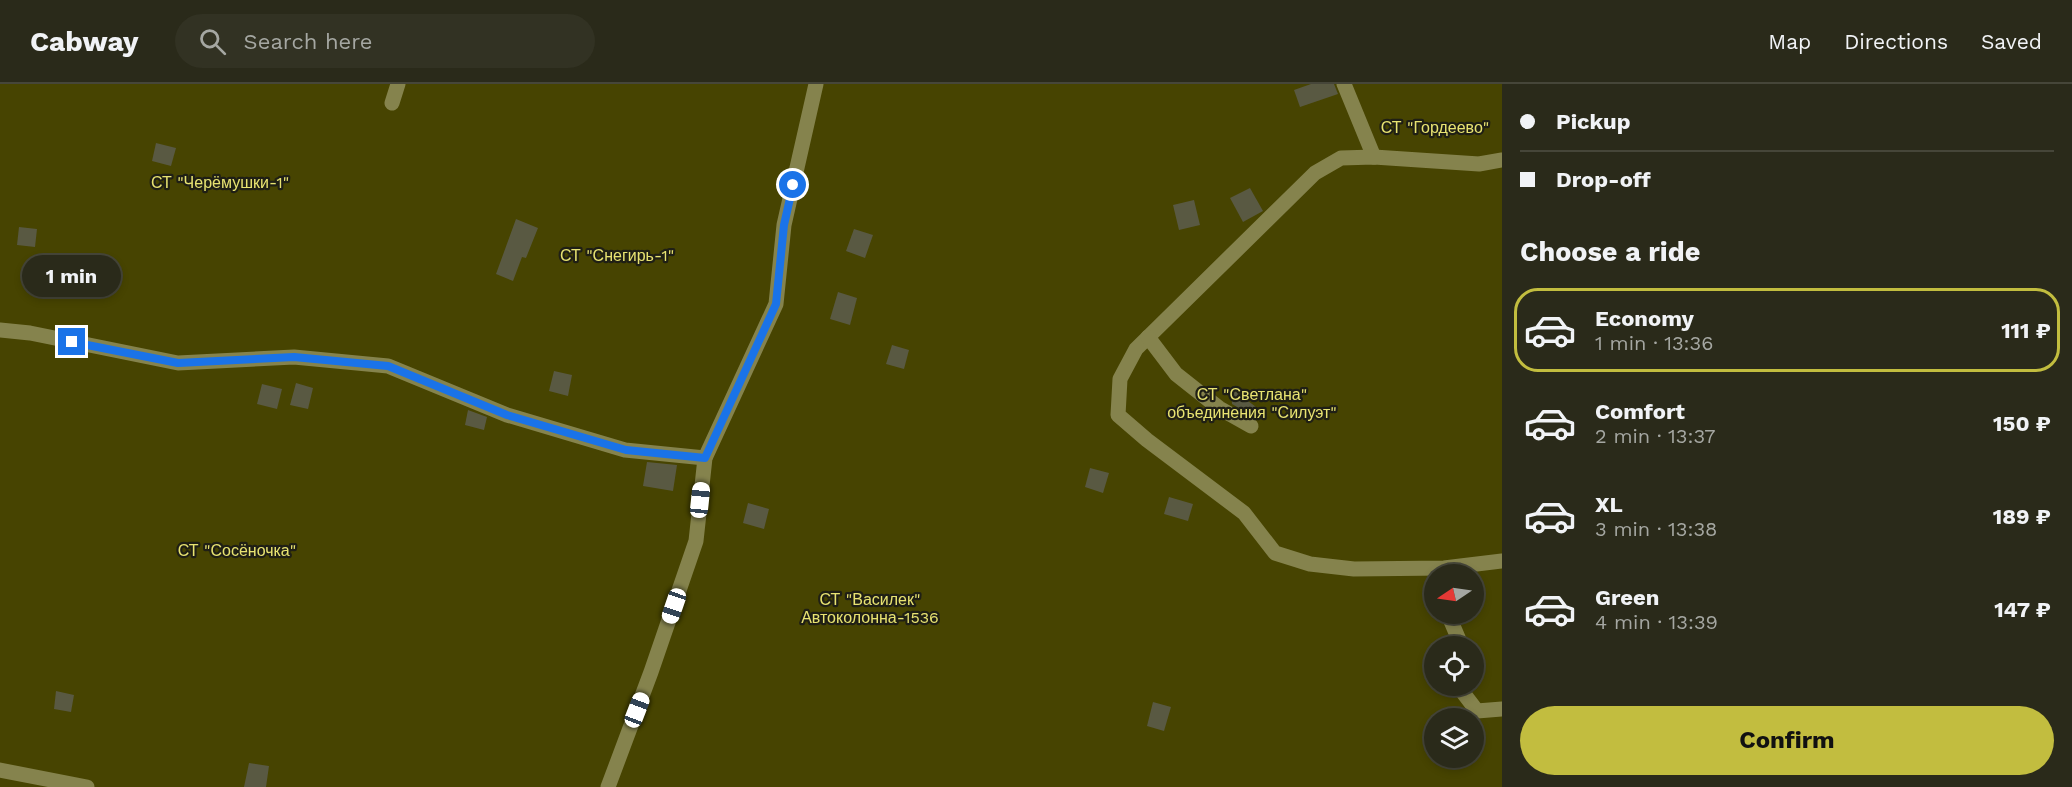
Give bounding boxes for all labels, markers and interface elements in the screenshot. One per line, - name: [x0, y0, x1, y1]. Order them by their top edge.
- search box: [175, 14, 595, 68]
- text: Cabway: [30, 25, 139, 58]
- icon: search: [196, 25, 229, 58]
- text: Search here: [244, 29, 373, 54]
- text: Map: [1768, 29, 1811, 54]
- text: Directions: [1844, 29, 1948, 54]
- text: Saved: [1981, 29, 2042, 54]
- text: Pickup: [1556, 109, 1631, 134]
- park label: СТ "Гордеево": [1381, 118, 1489, 137]
- text: Drop-off: [1556, 167, 1651, 192]
- route start: [779, 171, 806, 198]
- park label: СТ "Черёмушки-1": [151, 173, 289, 192]
- text: Choose a ride: [1520, 236, 1700, 268]
- park label: СТ "Снегирь-1": [560, 246, 674, 265]
- callout: 1 min: [22, 255, 122, 297]
- text: 1 min: [46, 264, 97, 288]
- icon: car: [1523, 303, 1577, 357]
- text: Economy: [1595, 306, 1694, 331]
- text: 111 ₽: [2001, 318, 2051, 343]
- route end: [58, 328, 85, 355]
- text: 1 min · 13:36: [1595, 331, 1713, 355]
- park label: СТ "Светлана" объединения "Силуэт": [1167, 385, 1337, 422]
- icon: car: [1523, 396, 1577, 450]
- text: Comfort: [1595, 399, 1685, 424]
- text: 150 ₽: [1993, 411, 2051, 436]
- text: 2 min · 13:37: [1595, 424, 1715, 448]
- car: [689, 481, 711, 519]
- icon: car: [1523, 489, 1577, 543]
- text: XL: [1595, 492, 1623, 517]
- text: 189 ₽: [1993, 504, 2051, 529]
- text: 3 min · 13:38: [1595, 517, 1717, 541]
- park label: СТ "Сосёночка": [178, 541, 296, 560]
- north arrow: [1424, 564, 1484, 624]
- map controls: [1424, 564, 1484, 768]
- icon: car: [1523, 582, 1577, 636]
- text: Green: [1595, 585, 1659, 610]
- car: [660, 586, 688, 626]
- park label: СТ "Василек" Автоколонна-1536: [801, 590, 939, 627]
- text: 147 ₽: [1994, 597, 2051, 622]
- text: 4 min · 13:39: [1595, 610, 1718, 634]
- button: locate: [1424, 636, 1484, 696]
- car: [622, 690, 652, 730]
- button: Confirm: [1520, 706, 2054, 775]
- button: layers: [1424, 708, 1484, 768]

